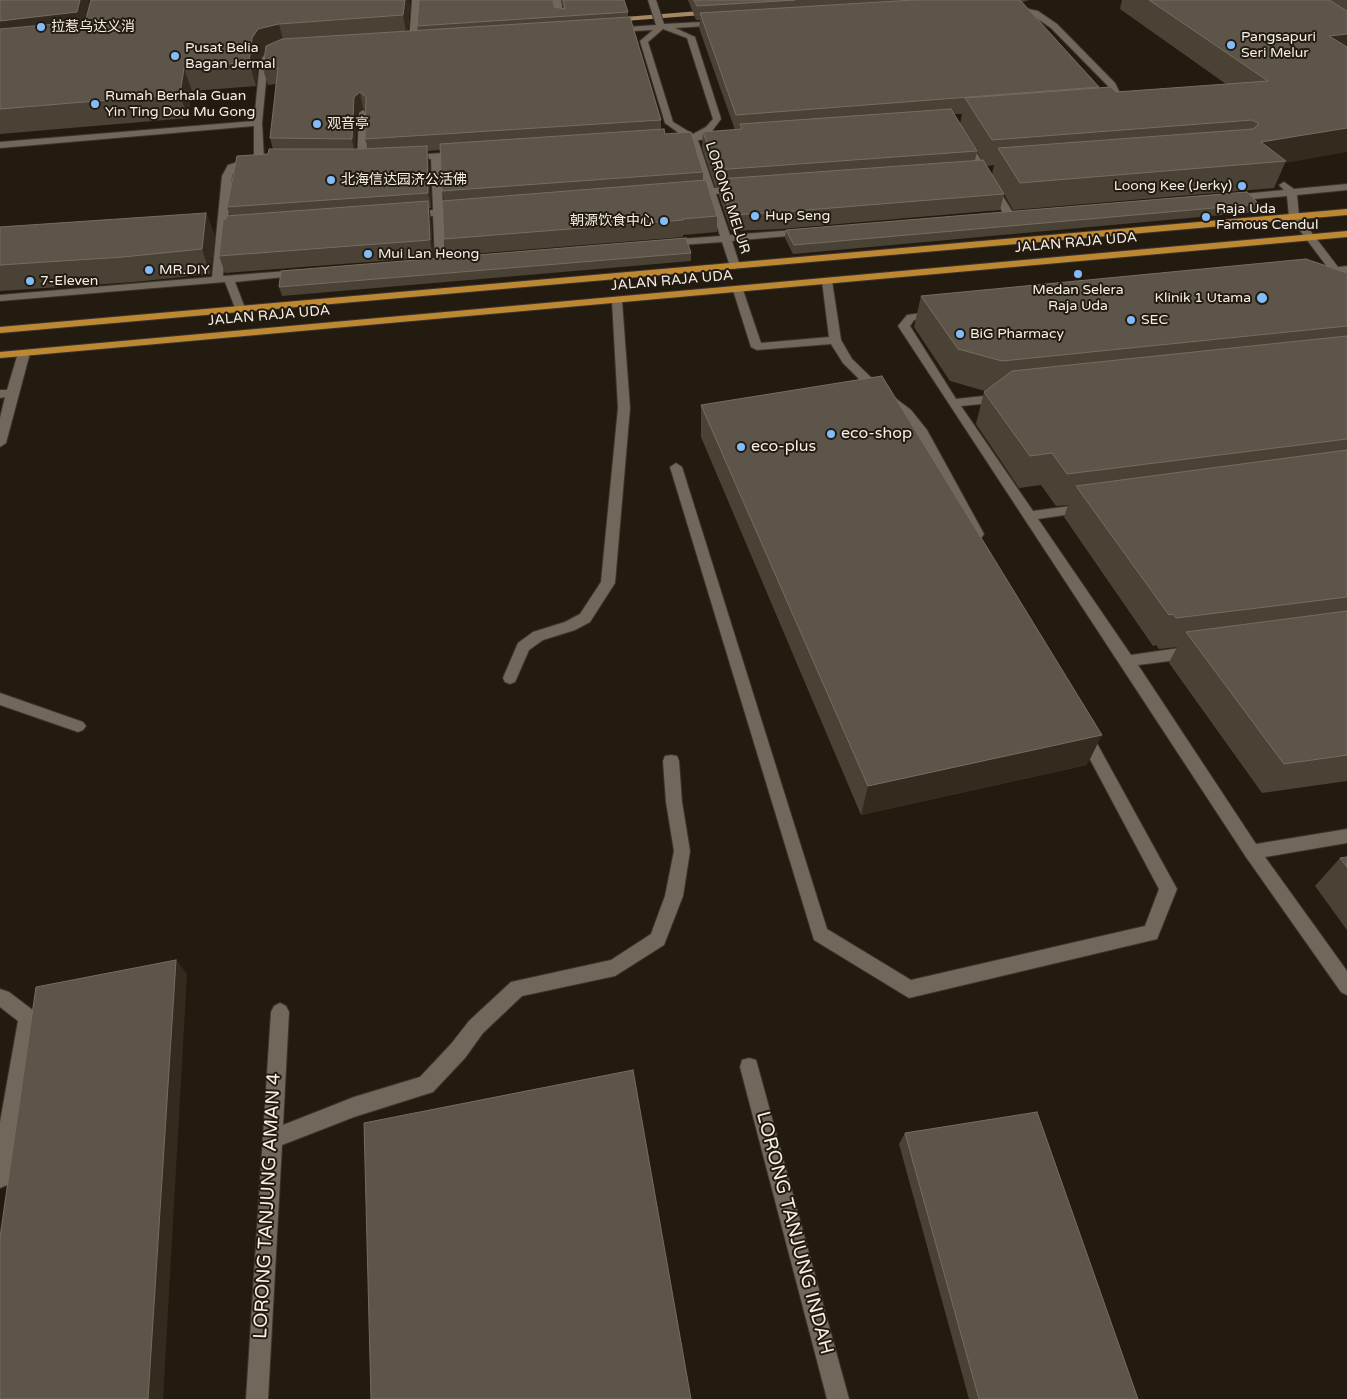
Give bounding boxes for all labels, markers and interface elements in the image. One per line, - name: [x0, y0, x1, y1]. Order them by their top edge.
- place label: 拉惹乌达义消: [51, 19, 135, 35]
- marker: 拉惹乌达义消: [35, 21, 47, 33]
- place label: Pangsapuri Seri Melur: [1241, 29, 1316, 62]
- marker: Pangsapuri Seri Melur: [1225, 39, 1237, 51]
- place label: Pusat Belia Bagan Jermal: [185, 40, 275, 72]
- marker: Pusat Belia Bagan Jermal: [169, 50, 181, 62]
- place label: Rumah Berhala Guan Yin Ting Dou Mu Gong: [105, 88, 255, 120]
- marker: Rumah Berhala Guan Yin Ting Dou Mu Gong: [89, 98, 101, 110]
- place label: 观音亭: [327, 116, 369, 132]
- marker: 观音亭: [311, 118, 323, 130]
- street label: LORONG MELUR: [701, 140, 753, 256]
- place label: 北海信达园济公活佛: [341, 172, 467, 188]
- marker: 北海信达园济公活佛: [325, 174, 337, 186]
- place label: Loong Kee (Jerky): [1114, 178, 1232, 194]
- marker: Loong Kee (Jerky): [1236, 180, 1248, 192]
- place label: Raja Uda Famous Cendul: [1216, 201, 1318, 233]
- place label: Hup Seng: [765, 208, 830, 224]
- marker: Hup Seng: [749, 210, 761, 222]
- marker: Raja Uda Famous Cendul: [1200, 211, 1212, 223]
- place label: 朝源饮食中心: [570, 213, 654, 229]
- marker: 朝源饮食中心: [658, 215, 670, 227]
- street label: JALAN RAJA UDA: [1014, 229, 1138, 257]
- place label: Mui Lan Heong: [378, 246, 479, 262]
- marker: Mui Lan Heong: [362, 248, 374, 260]
- place label: MR.DIY: [159, 262, 210, 278]
- marker: MR.DIY: [143, 264, 155, 276]
- street label: JALAN RAJA UDA: [610, 267, 734, 295]
- marker: Medan Selera Raja Uda: [1072, 268, 1084, 280]
- place label: 7-Eleven: [40, 273, 98, 289]
- marker: 7-Eleven: [24, 275, 36, 287]
- place label: Medan Selera Raja Uda: [1032, 282, 1124, 314]
- place label: Klinik 1 Utama: [1155, 290, 1251, 306]
- marker: Klinik 1 Utama: [1255, 291, 1269, 305]
- street label: JALAN RAJA UDA: [207, 302, 331, 330]
- place label: SEC: [1141, 312, 1168, 328]
- marker: SEC: [1125, 314, 1137, 326]
- place label: BiG Pharmacy: [970, 326, 1064, 342]
- marker: BiG Pharmacy: [954, 328, 966, 340]
- place label: eco-shop: [841, 424, 912, 444]
- marker: eco-shop: [825, 428, 837, 440]
- place label: eco-plus: [751, 437, 816, 457]
- marker: eco-plus: [735, 441, 747, 453]
- street label: LORONG TANJUNG AMAN 4: [250, 1072, 286, 1340]
- street label: LORONG TANJUNG INDAH: [751, 1109, 837, 1357]

